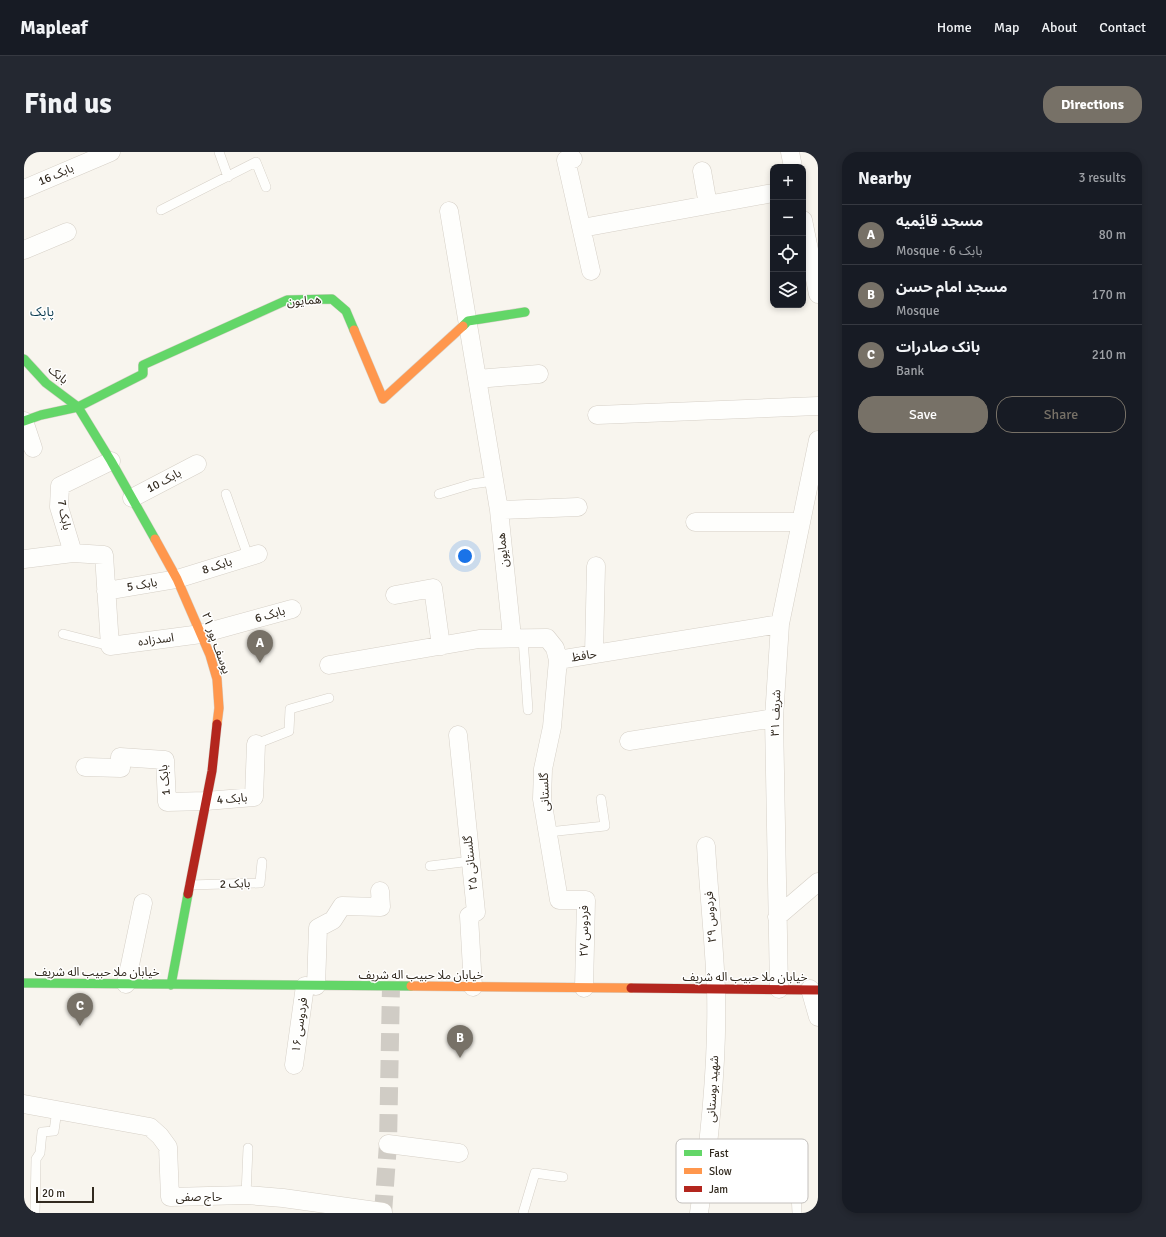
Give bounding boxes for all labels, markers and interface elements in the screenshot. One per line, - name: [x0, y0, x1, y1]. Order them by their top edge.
- text: Mapleaf: [20, 16, 88, 40]
- text: Home: [937, 19, 972, 36]
- text: Map: [994, 19, 1019, 36]
- text: About: [1041, 19, 1077, 36]
- text: Contact: [1099, 19, 1146, 36]
- button: Directions: [1043, 86, 1142, 123]
- text: Find us: [24, 87, 112, 121]
- street label: بابک 16: [36, 161, 76, 189]
- map controls: [770, 164, 806, 308]
- button: +: [770, 164, 806, 200]
- text: Nearby: [858, 168, 911, 189]
- text: 3 results: [1078, 170, 1126, 186]
- button: −: [770, 200, 806, 236]
- text: مسجد قایٔمیه: [896, 212, 983, 230]
- text: A: [867, 227, 875, 243]
- text: 80 m: [1099, 227, 1126, 243]
- button: locate: [770, 236, 806, 272]
- text: Mosque · بابک 6: [896, 243, 982, 259]
- button: layers: [770, 272, 806, 308]
- text: مسجد امام حسن: [896, 278, 1008, 296]
- text: B: [867, 287, 875, 303]
- text: 170 m: [1092, 287, 1126, 303]
- street label: همایون: [286, 292, 322, 310]
- text: Mosque: [896, 303, 939, 319]
- district label: پاپک: [30, 304, 54, 321]
- text: بانک صادرات: [896, 338, 980, 356]
- text: C: [867, 347, 875, 363]
- text: 210 m: [1092, 347, 1126, 363]
- street label: بابک: [45, 362, 71, 388]
- text: Bank: [896, 363, 924, 379]
- button: Save: [858, 396, 988, 433]
- button: Share: [996, 396, 1126, 433]
- street label: بابک 10: [144, 466, 184, 496]
- street label: بابک 7: [54, 498, 74, 532]
- street label: همایون: [494, 532, 512, 568]
- your location: [455, 546, 475, 566]
- street label: بابک 8: [200, 554, 234, 578]
- street label: بابک 5: [126, 575, 158, 595]
- street label: بابک 6: [253, 604, 287, 626]
- street label: یوسف پور ۲۱: [198, 610, 234, 676]
- street label: اسدزاده: [137, 630, 175, 650]
- pin: A: [247, 630, 273, 663]
- street label: حافظ: [570, 647, 598, 665]
- street label: شریف ۳۱: [768, 689, 784, 737]
- street label: بابک 1: [156, 764, 174, 796]
- street label: گلستانی: [537, 771, 553, 812]
- street label: بابک 4: [216, 790, 248, 808]
- street label: گلستانی ۲۵: [461, 834, 481, 891]
- street label: بابک 2: [219, 876, 251, 892]
- street label: فردوس ۲۹: [702, 891, 720, 943]
- street label: فردوس ۲۷: [577, 905, 592, 957]
- street label: خیابان ملا حبیب اله شریف: [34, 965, 160, 980]
- street label: خیابان ملا حبیب اله شریف: [358, 968, 484, 983]
- street label: خیابان ملا حبیب اله شریف: [682, 970, 808, 985]
- pin: C: [67, 993, 93, 1026]
- street label: فردوسی ۱۶: [289, 996, 311, 1054]
- pin: B: [447, 1025, 473, 1058]
- street label: شهید بوستانی: [704, 1055, 722, 1123]
- legend: [676, 1139, 808, 1203]
- text: Fast: [709, 1147, 729, 1160]
- text: Slow: [709, 1165, 732, 1178]
- text: Jam: [709, 1183, 728, 1196]
- scale bar: [36, 1185, 94, 1204]
- text: 20 m: [42, 1187, 65, 1200]
- street label: حاج صفی: [176, 1190, 222, 1206]

